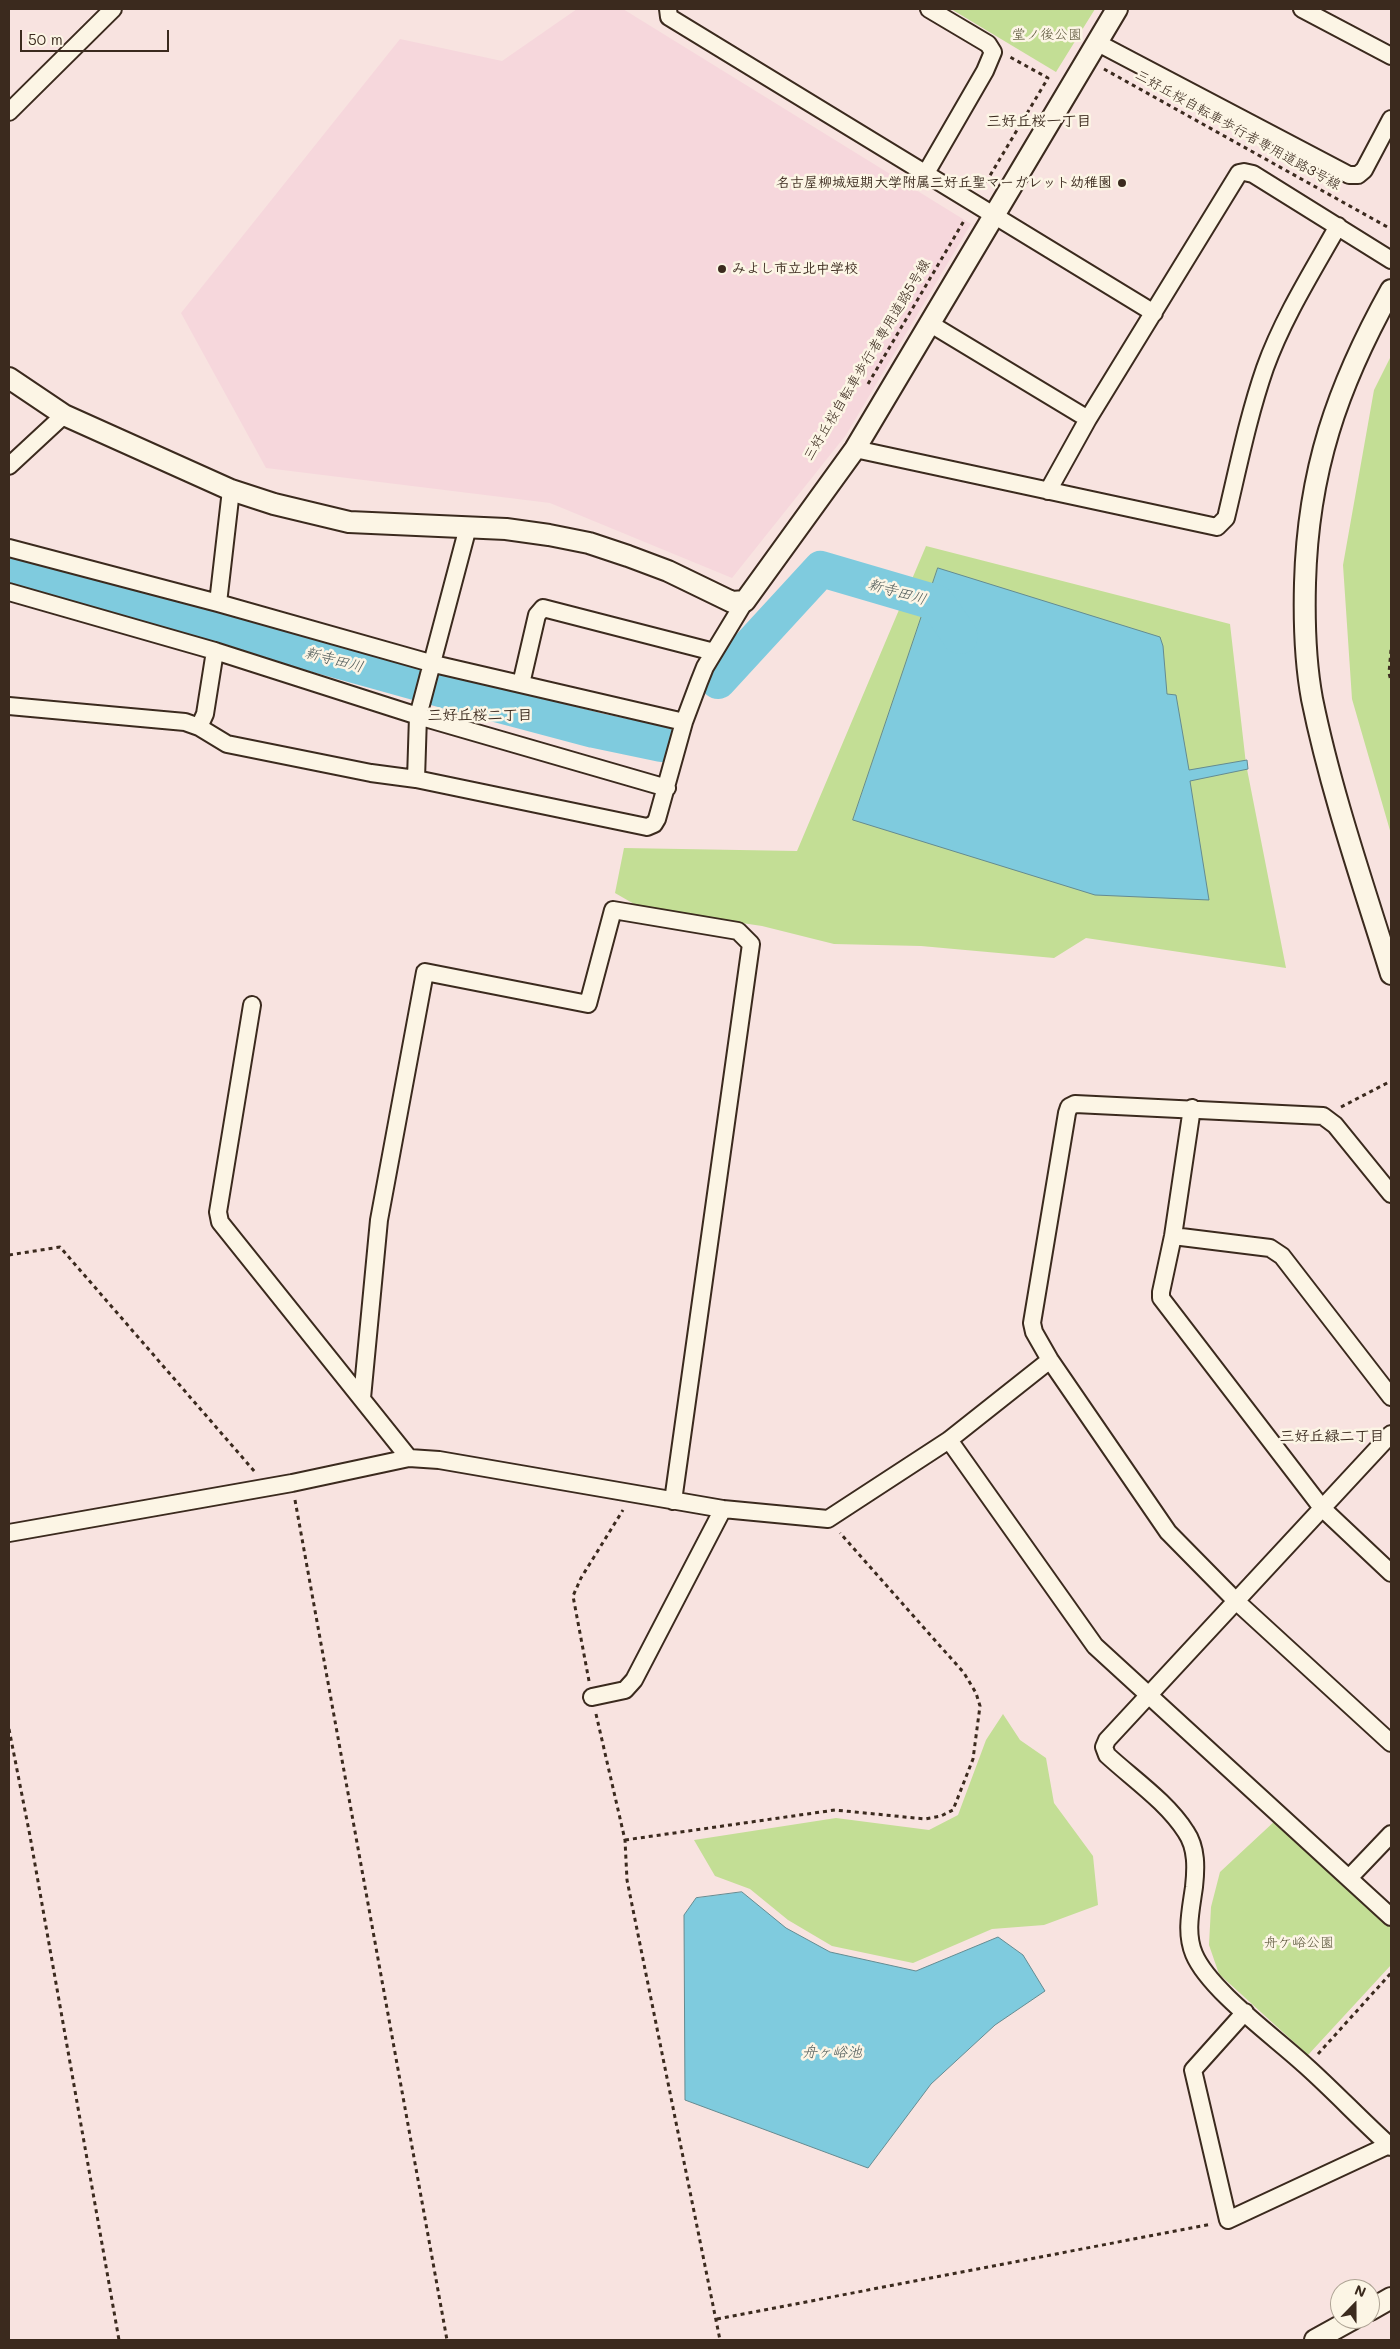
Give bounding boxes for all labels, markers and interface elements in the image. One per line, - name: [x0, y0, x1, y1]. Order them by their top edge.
- scale bar: [22, 20, 171, 52]
- park label: 堂ノ後公園: [1012, 27, 1082, 43]
- text: 50 m: [28, 29, 63, 49]
- street label: 三好丘桜自転車歩行者専用道路3号線: [1132, 66, 1344, 194]
- district label: 三好丘桜一丁目: [987, 112, 1091, 130]
- place label: 名古屋柳城短期大学附属三好丘聖マーガレット幼稚園: [776, 175, 1112, 191]
- marker: 名古屋柳城短期大学附属三好丘聖マーガレット幼稚園: [1116, 177, 1128, 189]
- street label: 三好丘桜自転車歩行者専用道路5号線: [800, 256, 934, 464]
- place label: みよし市立北中学校: [732, 261, 858, 277]
- marker: みよし市立北中学校: [716, 263, 728, 275]
- water label: 新寺田川: [866, 575, 928, 609]
- water label: 新寺田川: [303, 644, 365, 676]
- district label: 三好丘桜二丁目: [428, 706, 532, 724]
- district label: 三好丘緑二丁目: [1280, 1427, 1384, 1445]
- park label: 舟ケ峪公園: [1264, 1935, 1334, 1951]
- water label: 舟ヶ峪池: [802, 2043, 862, 2061]
- north arrow: [1330, 2279, 1380, 2329]
- text: N: [1352, 2280, 1369, 2301]

